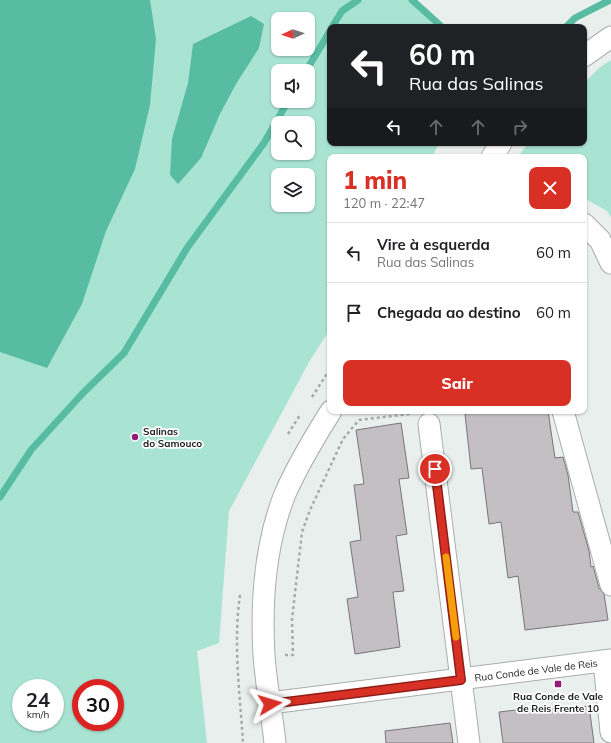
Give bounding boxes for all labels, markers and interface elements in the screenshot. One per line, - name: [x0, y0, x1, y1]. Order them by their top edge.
- north arrow: [271, 12, 315, 56]
- map controls: [271, 12, 315, 212]
- text: 60 m: [409, 37, 475, 72]
- icon: left: [343, 40, 395, 92]
- button: sound: [271, 64, 315, 108]
- text: Rua das Salinas: [409, 72, 543, 95]
- button: search: [271, 116, 315, 160]
- icon: left: [383, 116, 405, 138]
- icon: ahead: [425, 116, 447, 138]
- icon: ahead: [467, 116, 489, 138]
- icon: right: [509, 116, 531, 138]
- text: 1 min: [343, 165, 407, 195]
- button: close: [529, 167, 571, 209]
- button: layers: [271, 168, 315, 212]
- text: 120 m · 22:47: [343, 195, 425, 211]
- text: Vire à esquerda: [377, 235, 490, 254]
- icon: left: [343, 242, 365, 264]
- text: 60 m: [536, 243, 571, 262]
- text: Rua das Salinas: [377, 254, 474, 270]
- icon: arrive: [343, 302, 365, 324]
- text: Chegada ao destino: [377, 303, 521, 322]
- text: 60 m: [536, 303, 571, 322]
- button: Sair: [343, 360, 571, 406]
- place label: Salinas do Samouco: [143, 425, 202, 450]
- marker: Salinas do Samouco: [130, 432, 140, 442]
- pin: [418, 452, 452, 486]
- icon: arrive: [424, 458, 446, 480]
- street label: Rua Conde de Vale de Reis: [474, 656, 598, 684]
- speed limit sign: 30: [72, 679, 124, 731]
- marker: Rua Conde de Vale de Reis Frente 10: [553, 679, 563, 689]
- position arrow: [249, 683, 291, 725]
- text: 24: [26, 687, 50, 712]
- place label: Rua Conde de Vale de Reis Frente 10: [513, 690, 604, 715]
- text: km/h: [27, 708, 49, 721]

